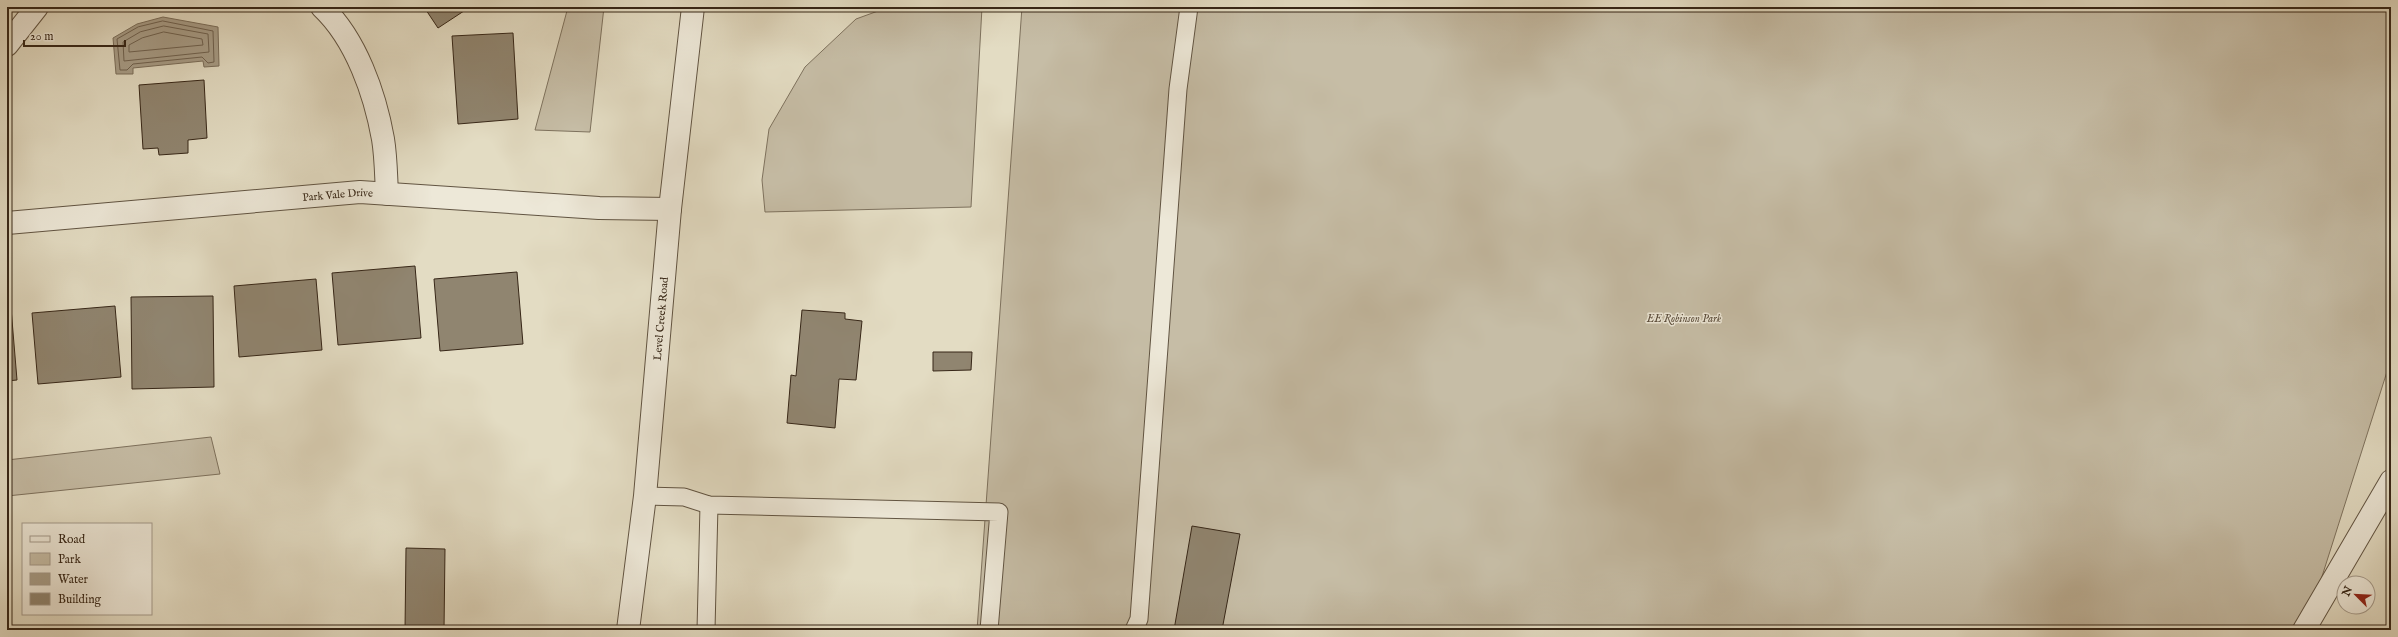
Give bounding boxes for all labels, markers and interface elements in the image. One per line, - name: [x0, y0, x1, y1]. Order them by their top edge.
- scale bar: [24, 22, 125, 48]
- text: 20 m: [30, 29, 53, 44]
- street label: Park Vale Drive: [302, 186, 373, 205]
- street label: Level Creek Road: [651, 277, 672, 361]
- park label: EE Robinson Park: [1646, 312, 1722, 326]
- legend: [22, 523, 152, 615]
- text: Road: [58, 532, 86, 547]
- text: Park: [58, 552, 81, 567]
- text: Water: [58, 572, 89, 587]
- north arrow: [2336, 575, 2376, 615]
- text: N: [2339, 584, 2356, 599]
- text: Building: [58, 592, 102, 607]

